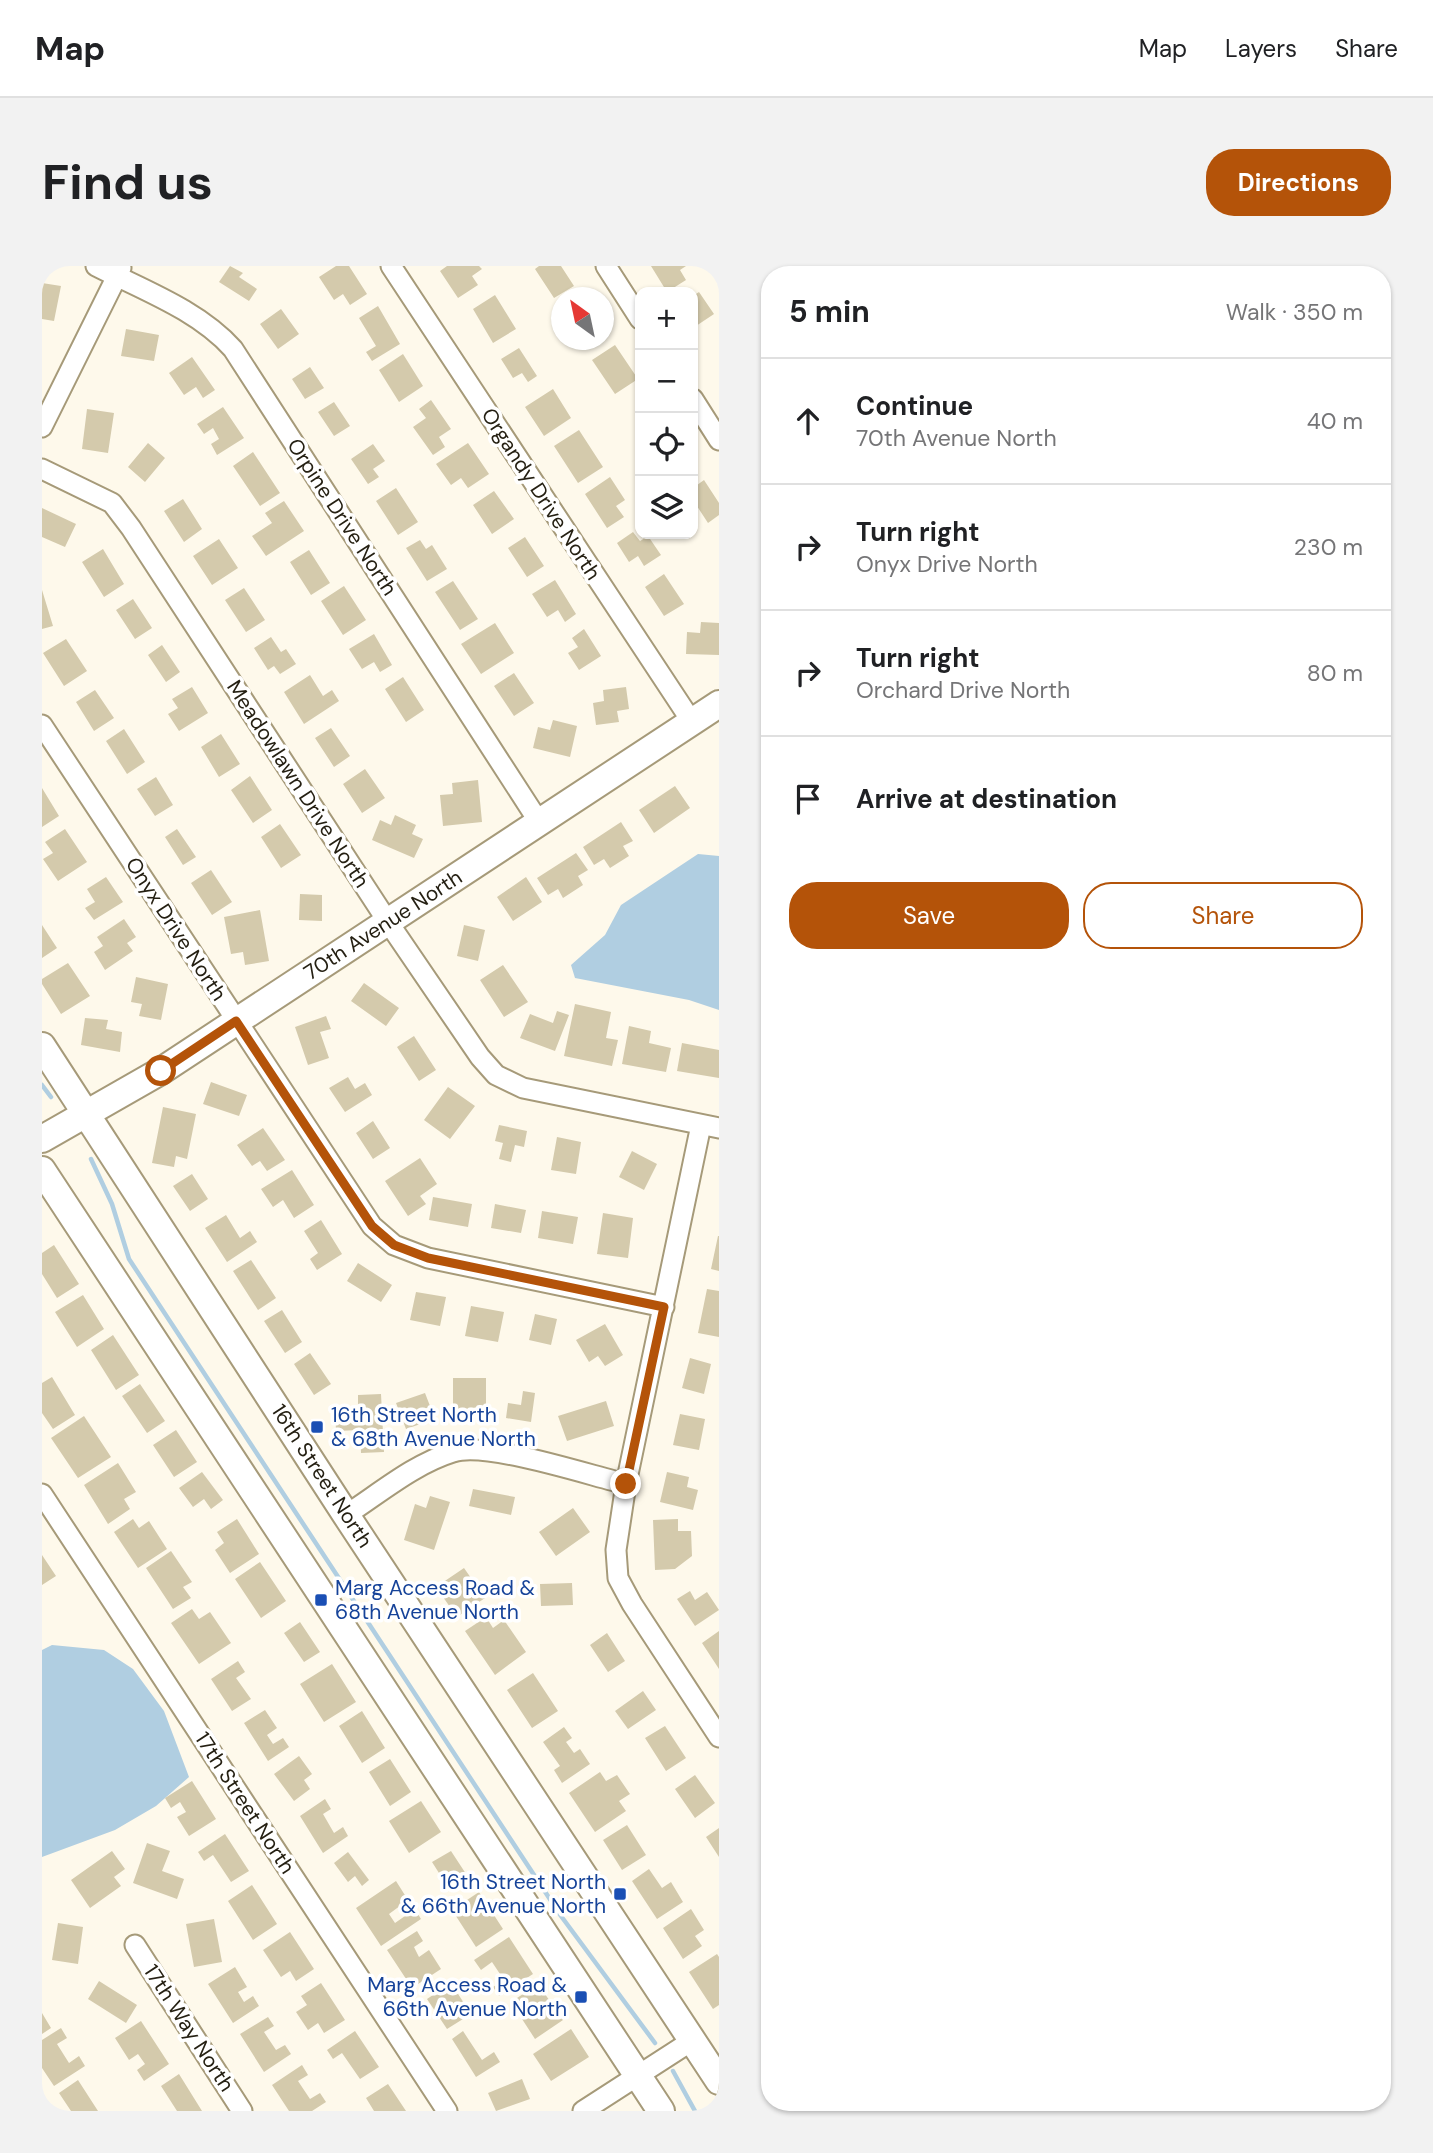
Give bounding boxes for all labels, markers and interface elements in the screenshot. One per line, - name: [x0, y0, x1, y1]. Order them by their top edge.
- text: Map: [35, 27, 105, 70]
- text: Map: [1139, 33, 1187, 64]
- text: Layers: [1225, 33, 1297, 64]
- text: Share: [1335, 33, 1398, 64]
- button: Directions: [1206, 149, 1391, 216]
- text: Find us: [42, 150, 213, 214]
- north arrow: [551, 287, 614, 350]
- map controls: [635, 287, 698, 539]
- button: +: [635, 287, 698, 350]
- text: 5 min: [789, 292, 870, 331]
- text: Walk · 350 m: [1226, 297, 1363, 327]
- button: −: [635, 350, 698, 413]
- text: Continue: [856, 389, 973, 423]
- icon: ahead: [789, 402, 827, 440]
- street label: Organdy Drive North: [475, 403, 607, 585]
- text: 40 m: [1307, 406, 1363, 436]
- button: locate: [635, 413, 698, 476]
- text: 70th Avenue North: [856, 423, 1057, 453]
- street label: Orpine Drive North: [281, 433, 403, 601]
- button: layers: [635, 476, 698, 539]
- text: Turn right: [856, 515, 980, 549]
- icon: right: [789, 528, 827, 566]
- text: 230 m: [1294, 532, 1363, 562]
- text: Onyx Drive North: [856, 549, 1038, 579]
- text: Turn right: [856, 641, 980, 675]
- icon: right: [789, 654, 827, 692]
- text: 80 m: [1307, 658, 1363, 688]
- street label: Meadowlawn Drive North: [220, 675, 376, 893]
- text: Orchard Drive North: [856, 675, 1070, 705]
- icon: arrive: [789, 780, 827, 818]
- text: Arrive at destination: [856, 782, 1117, 816]
- street label: Onyx Drive North: [119, 852, 233, 1006]
- street label: 70th Avenue North: [299, 863, 467, 987]
- button: Save: [789, 882, 1069, 949]
- button: Share: [1083, 882, 1363, 949]
- route start: [145, 1055, 176, 1086]
- street label: 16th Street North: [265, 1399, 379, 1553]
- place label: 16th Street North & 68th Avenue North: [331, 1401, 536, 1453]
- marker: 16th Street North & 68th Avenue North: [309, 1419, 325, 1435]
- route end: [610, 1468, 641, 1499]
- place label: Marg Access Road & 68th Avenue North: [335, 1574, 535, 1626]
- marker: Marg Access Road & 68th Avenue North: [313, 1592, 329, 1608]
- street label: 17th Street North: [189, 1727, 301, 1879]
- place label: 16th Street North & 66th Avenue North: [401, 1868, 606, 1920]
- marker: 16th Street North & 66th Avenue North: [612, 1886, 628, 1902]
- street label: 17th Way North: [137, 1959, 241, 2097]
- place label: Marg Access Road & 66th Avenue North: [367, 1971, 567, 2023]
- marker: Marg Access Road & 66th Avenue North: [573, 1989, 589, 2005]

